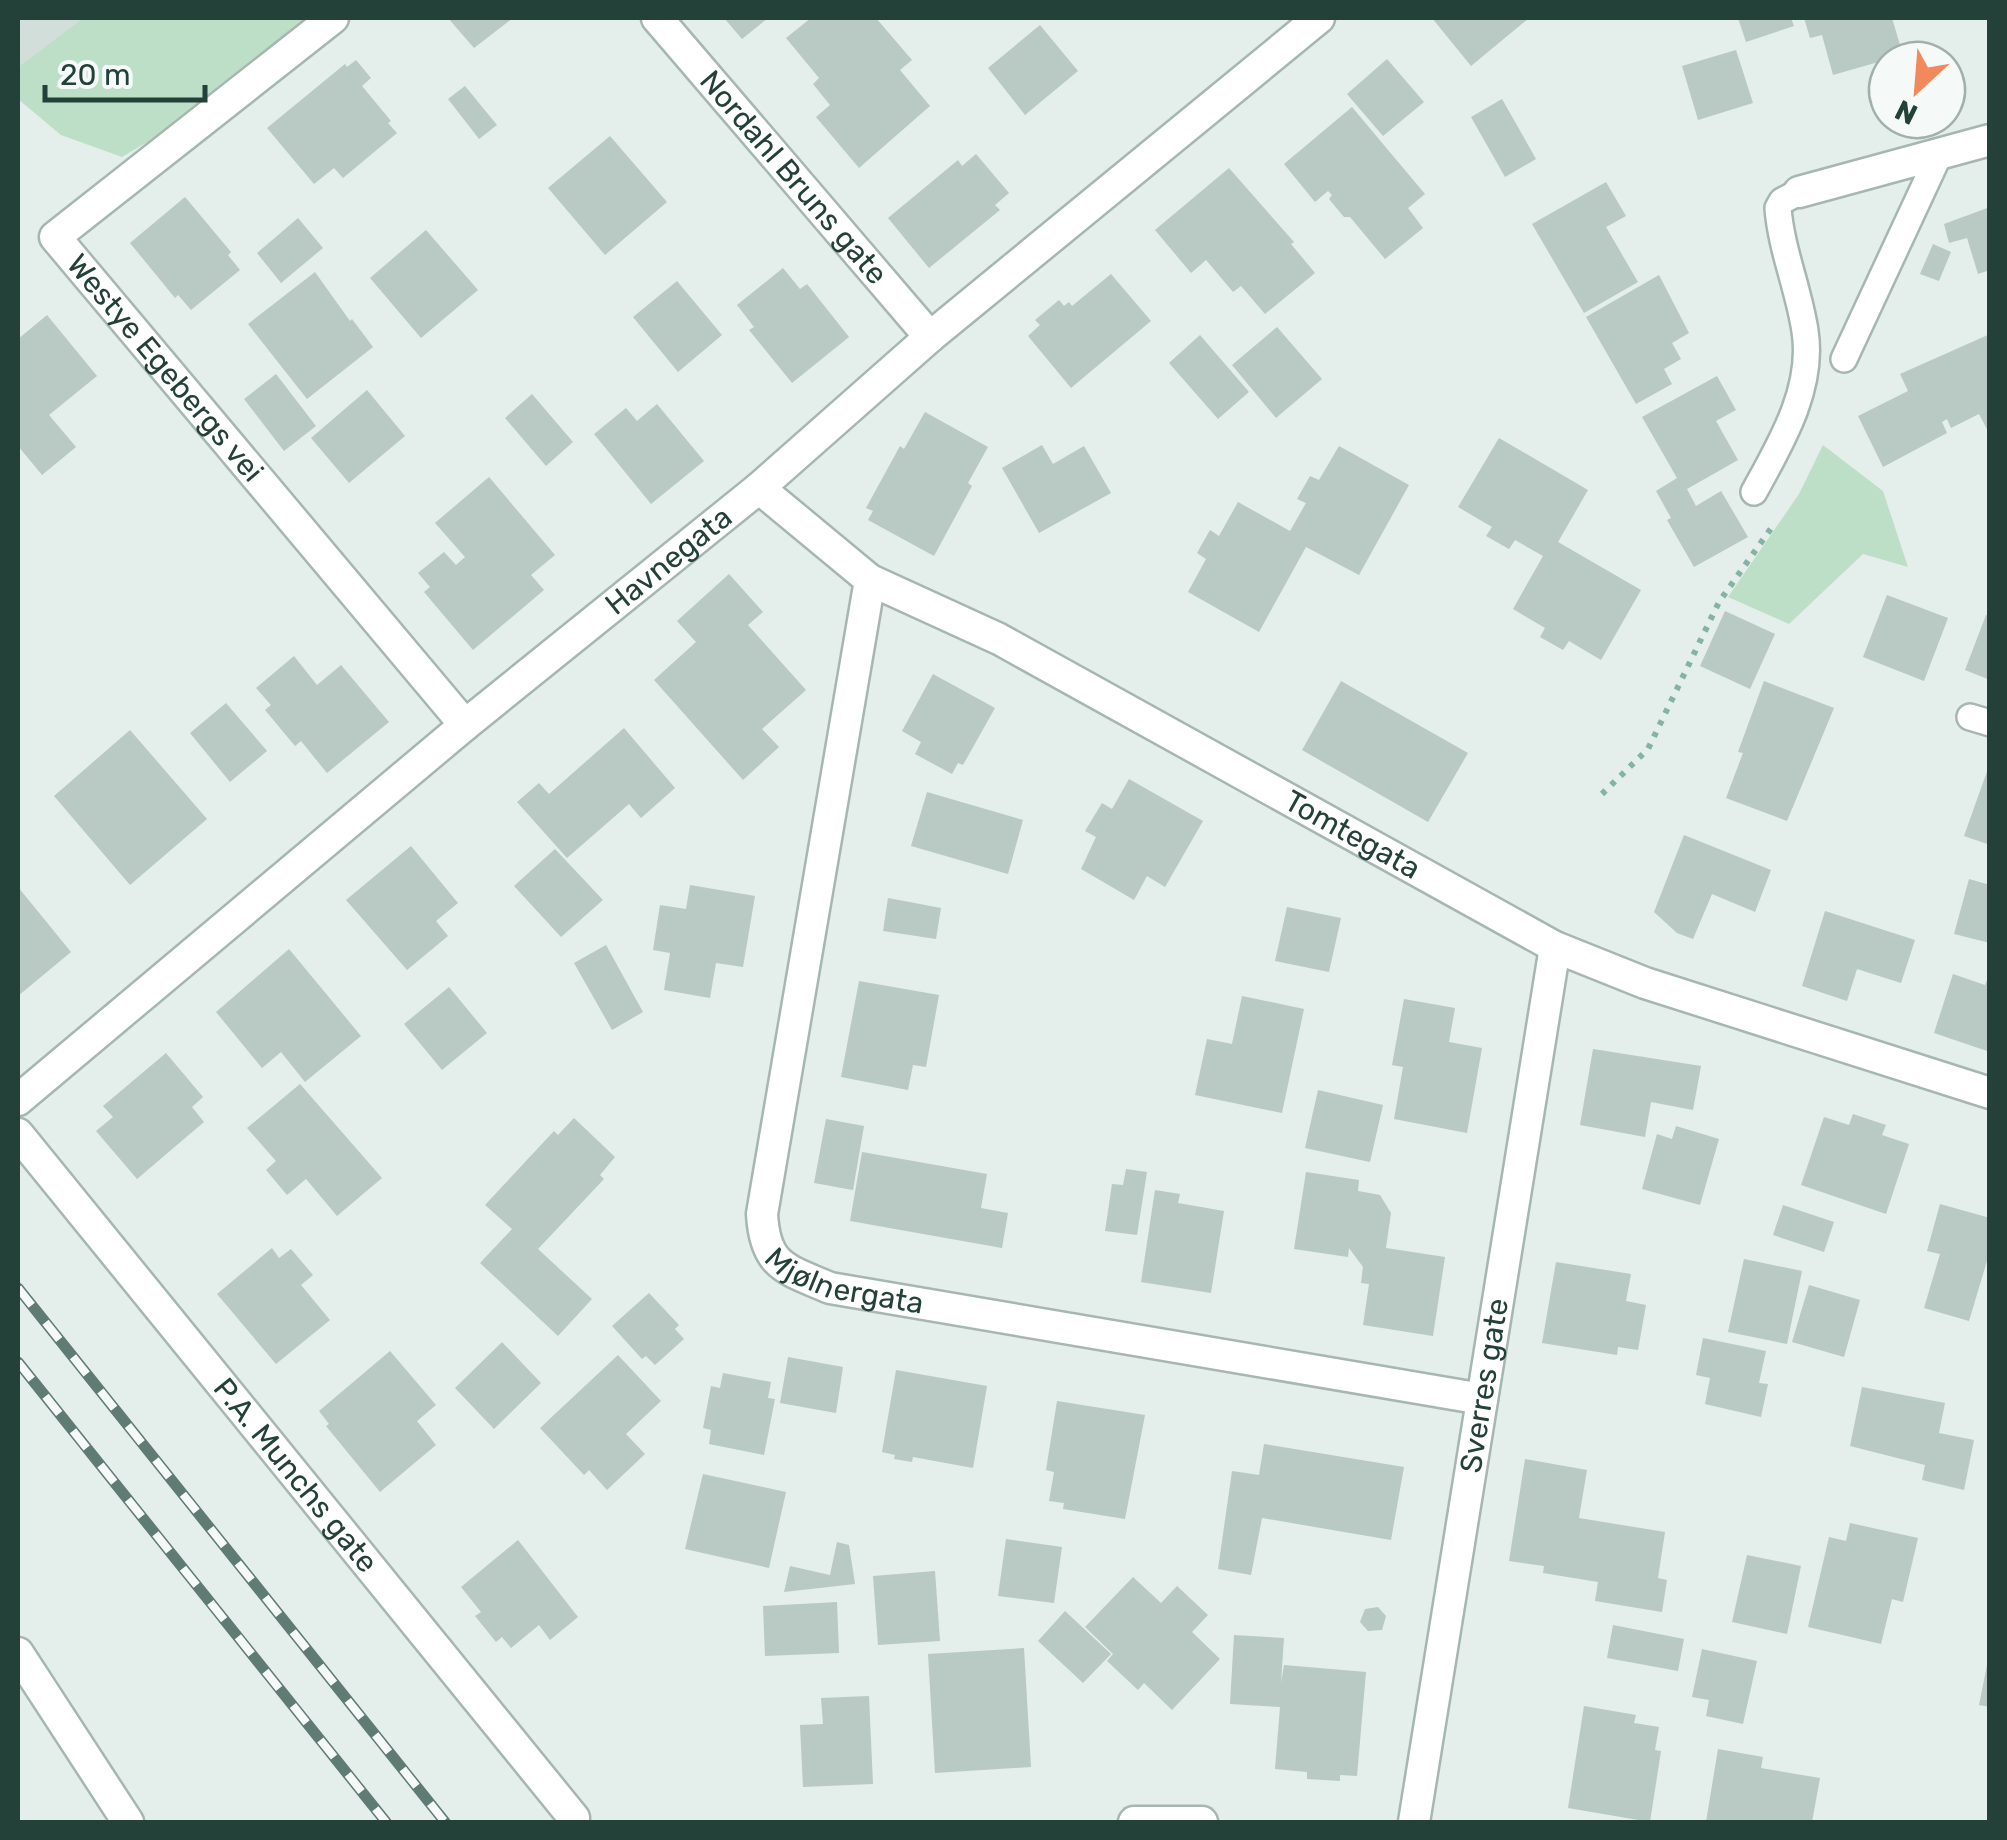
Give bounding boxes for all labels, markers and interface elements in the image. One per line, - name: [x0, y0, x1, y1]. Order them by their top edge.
- scale bar: [45, 40, 205, 102]
- north arrow: [1867, 40, 1967, 140]
- text: 20 m: [60, 57, 131, 93]
- street label: Nordahl Bruns gate: [692, 63, 895, 292]
- text: N: [1890, 93, 1923, 131]
- street label: Westye Egebergs vei: [59, 247, 271, 489]
- street label: Havnegata: [598, 499, 739, 623]
- street label: Tomtegata: [1278, 783, 1426, 887]
- street label: Mjølnergata: [757, 1240, 926, 1322]
- street label: Sverres gate: [1453, 1296, 1516, 1476]
- street label: P.A. Munchs gate: [206, 1371, 385, 1580]

